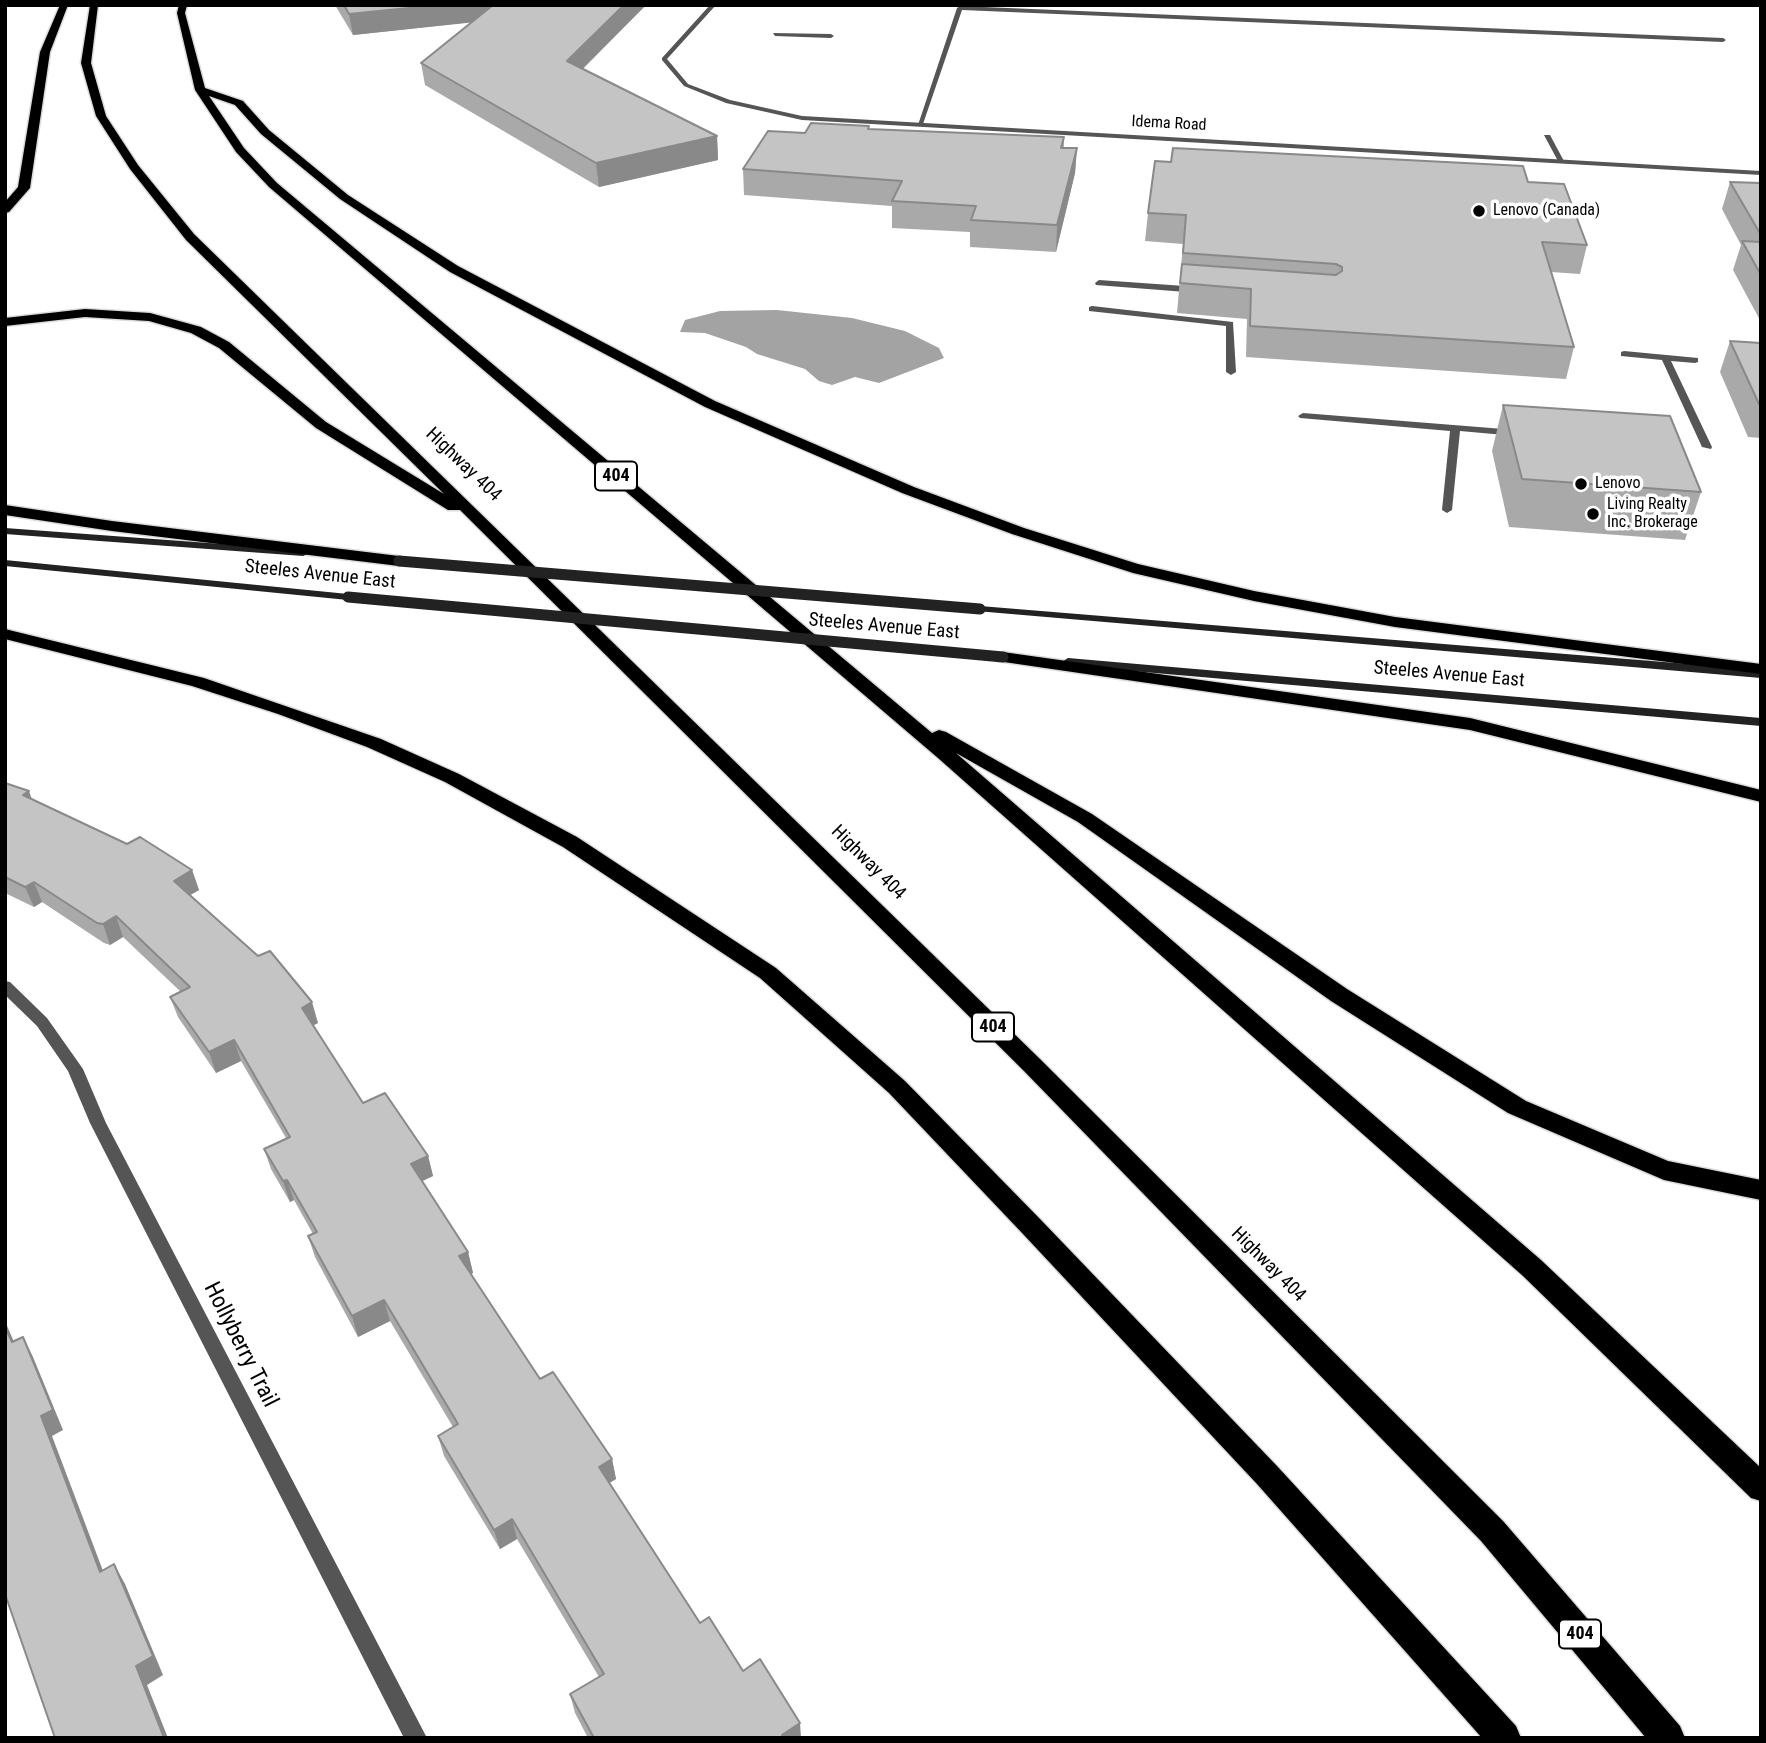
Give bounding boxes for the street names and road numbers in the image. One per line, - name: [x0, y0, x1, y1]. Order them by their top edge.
- street label: Idema Road: [1131, 112, 1207, 136]
- street label: Highway 404: [420, 423, 506, 507]
- road number: 404: [595, 462, 637, 490]
- street label: Steeles Avenue East: [243, 556, 397, 594]
- street label: Steeles Avenue East: [808, 609, 960, 645]
- street label: Steeles Avenue East: [1373, 657, 1525, 693]
- street label: Highway 404: [826, 821, 910, 905]
- road number: 404: [972, 1012, 1014, 1042]
- street label: Highway 404: [1226, 1223, 1310, 1307]
- street label: Hollyberry Trail: [197, 1278, 283, 1412]
- road number: 404: [1559, 1619, 1601, 1648]

